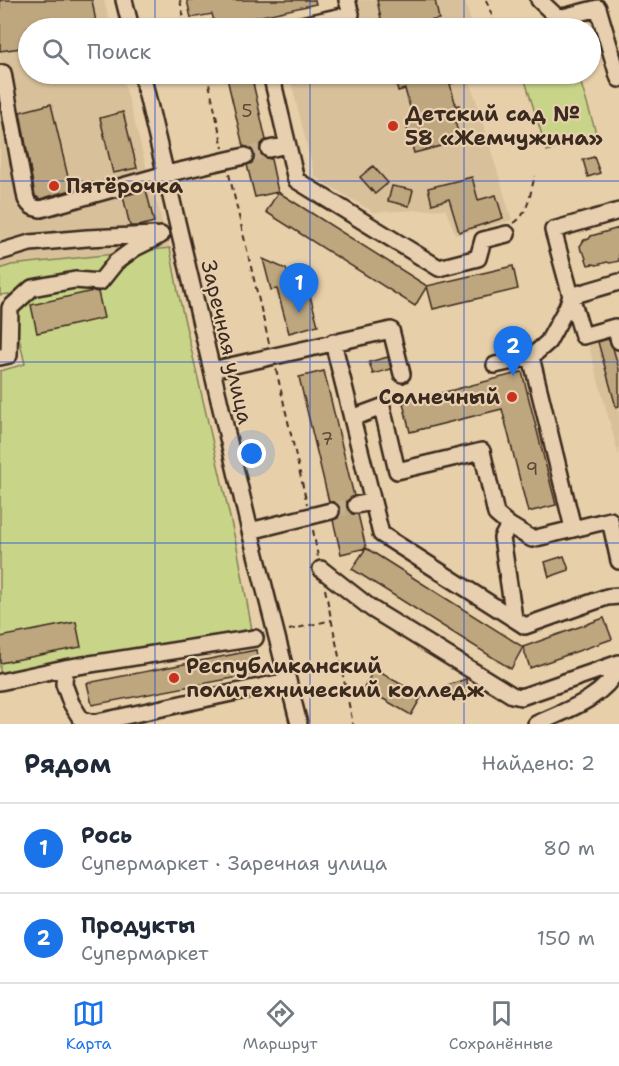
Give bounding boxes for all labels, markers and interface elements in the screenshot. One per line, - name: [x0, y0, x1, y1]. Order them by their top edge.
- search box: [18, 18, 601, 84]
- icon: search: [39, 35, 72, 68]
- text: Поиск: [87, 37, 151, 66]
- house number: 5: [241, 99, 253, 123]
- place label: Детский сад № 58 «Жемчужина»: [405, 100, 603, 152]
- marker: Детский сад № 58 «Жемчужина»: [386, 119, 400, 133]
- place label: Пятёрочка: [66, 172, 184, 200]
- marker: Пятёрочка: [47, 179, 61, 193]
- street label: Заречная улица: [195, 257, 259, 427]
- pin: 1: [280, 264, 318, 313]
- pin: 2: [494, 326, 532, 376]
- place label: Солнечный: [379, 383, 500, 411]
- marker: Солнечный: [505, 390, 519, 404]
- house number: 7: [321, 427, 333, 451]
- your location: [237, 439, 266, 468]
- house number: 9: [526, 457, 538, 481]
- place label: Республиканский политехнический колледж: [186, 652, 484, 704]
- marker: Республиканский политехнический колледж: [167, 671, 181, 685]
- text: Рядом: [24, 746, 111, 781]
- text: Найдено: 2: [482, 750, 595, 776]
- text: Рось: [81, 821, 132, 850]
- text: 1: [39, 835, 48, 861]
- text: 80 m: [543, 835, 595, 861]
- text: Супермаркет · Заречная улица: [81, 850, 387, 876]
- text: Продукты: [81, 911, 195, 940]
- text: 2: [37, 925, 51, 951]
- text: 150 m: [537, 925, 595, 951]
- text: Супермаркет: [81, 940, 208, 966]
- tab: Карта: [66, 997, 111, 1054]
- tab: Маршрут: [243, 997, 317, 1054]
- tab: Сохранённые: [449, 997, 553, 1054]

